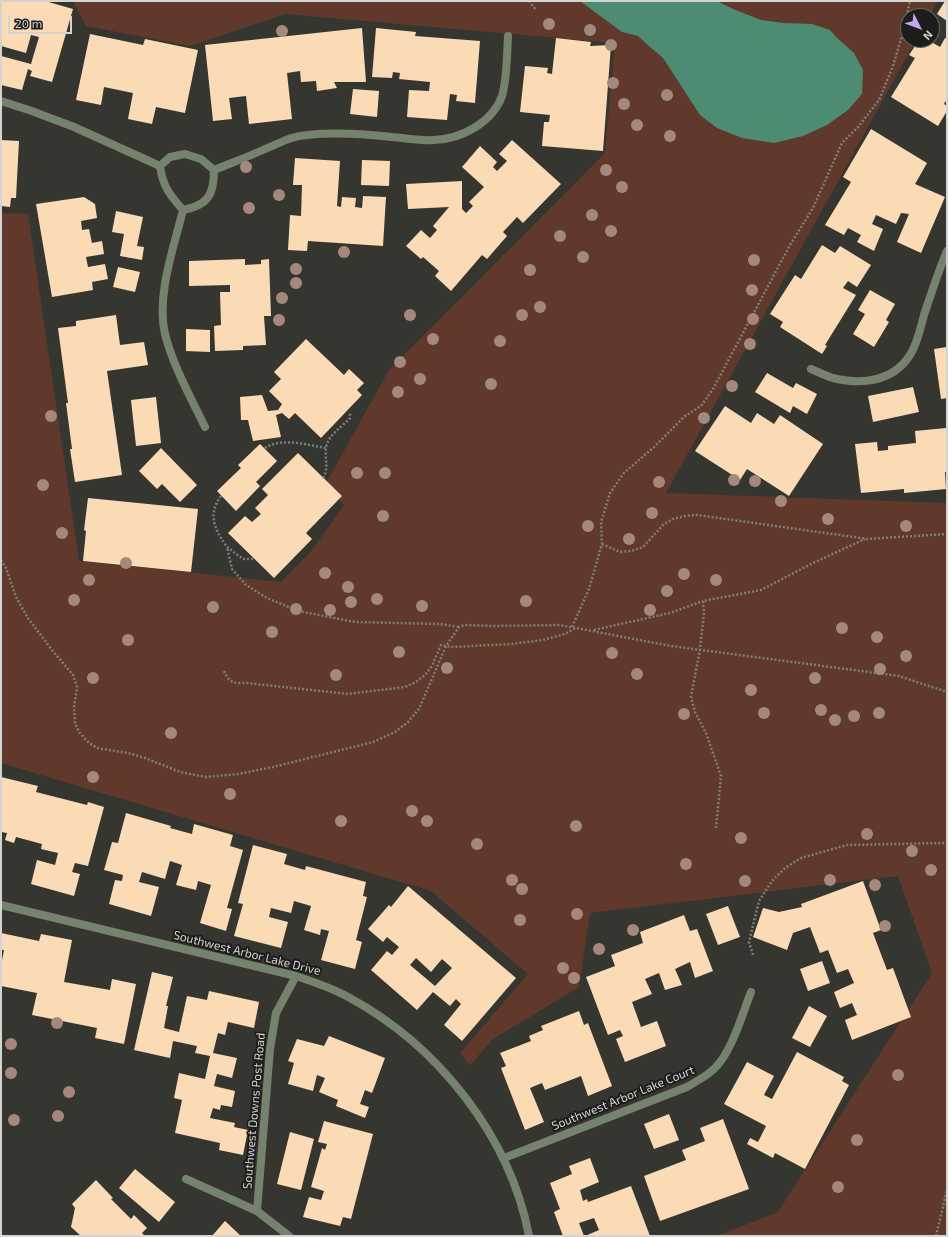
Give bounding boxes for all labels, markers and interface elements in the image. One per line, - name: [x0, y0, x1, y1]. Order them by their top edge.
- scale bar: [10, 8, 74, 34]
- north arrow: [900, 8, 940, 48]
- text: 20 m: [15, 16, 42, 30]
- text: N: [921, 28, 936, 43]
- street label: Southwest Arbor Lake Drive: [172, 928, 322, 978]
- street label: Southwest Downs Post Road: [240, 1032, 268, 1190]
- street label: Southwest Arbor Lake Court: [550, 1063, 696, 1133]

